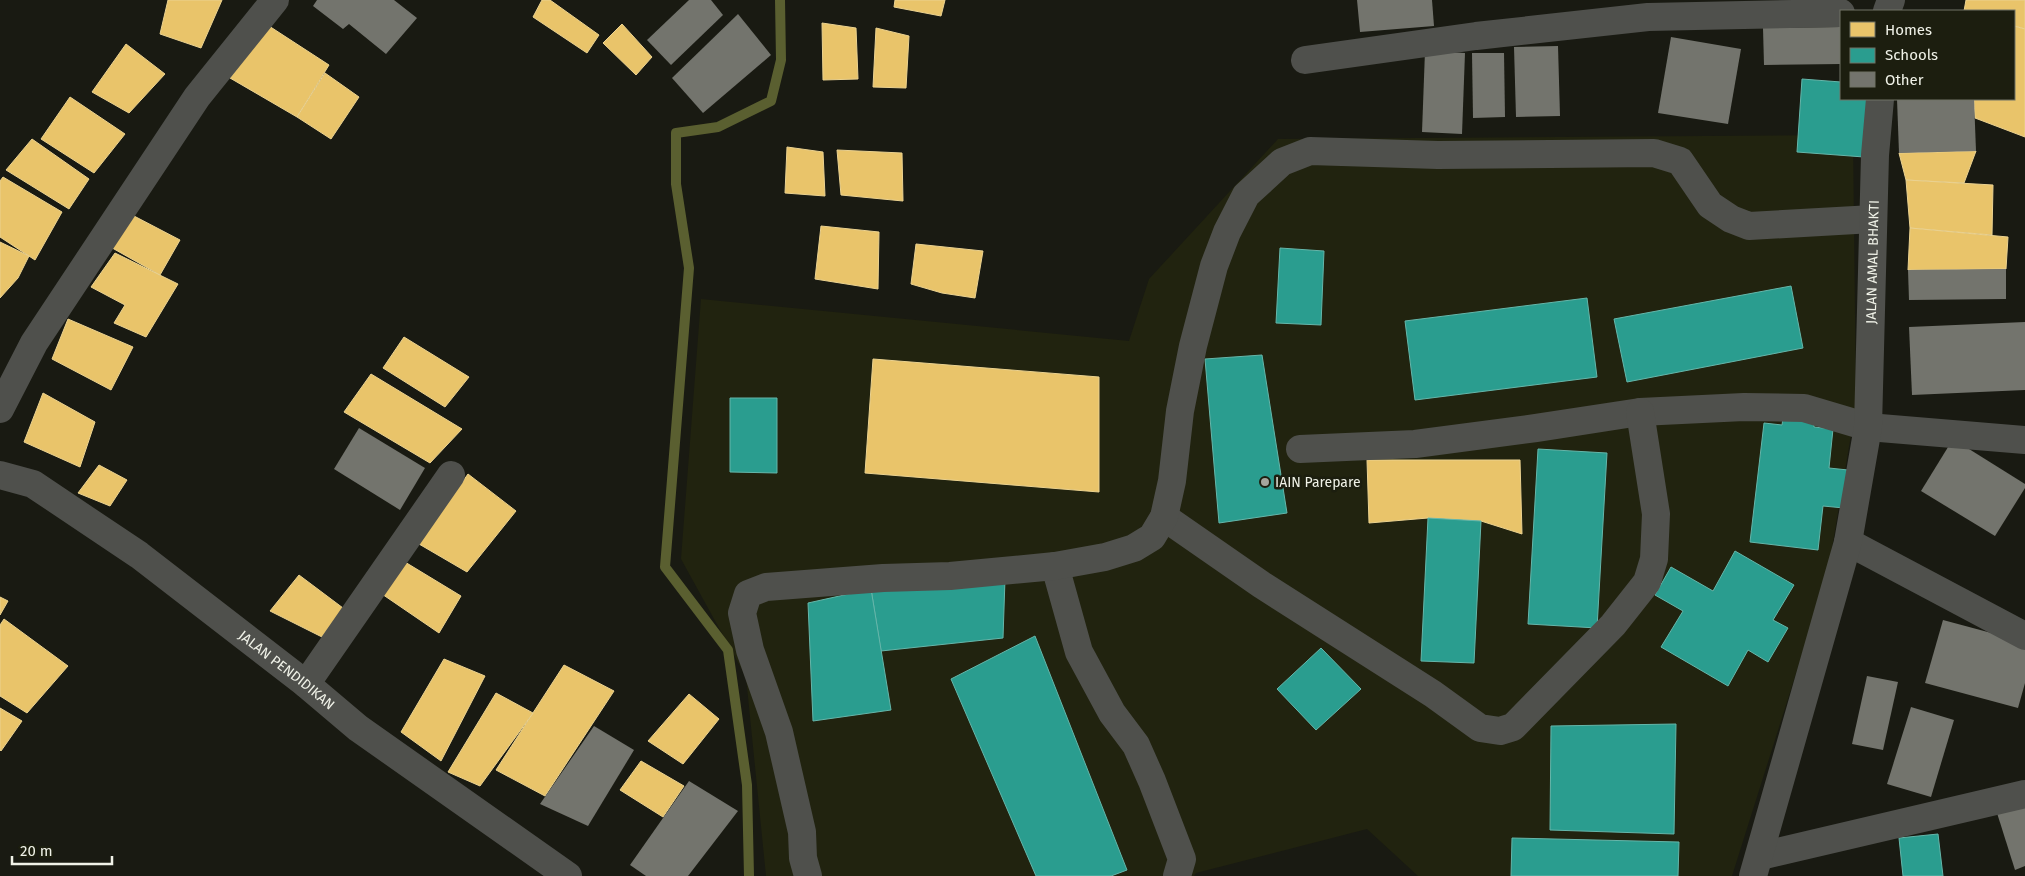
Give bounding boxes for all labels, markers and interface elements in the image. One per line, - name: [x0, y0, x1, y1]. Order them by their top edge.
- legend: [1840, 10, 2015, 100]
- text: Homes: [1885, 21, 1932, 39]
- text: Schools: [1885, 46, 1938, 64]
- text: Other: [1885, 71, 1924, 89]
- street label: JALAN AMAL BHAKTI: [1862, 200, 1882, 324]
- place label: IAIN Parepare: [1275, 474, 1361, 491]
- marker: IAIN Parepare: [1259, 476, 1271, 488]
- street label: JALAN PENDIDIKAN: [235, 627, 338, 713]
- scale bar: [12, 834, 112, 866]
- text: 20 m: [20, 842, 53, 860]

